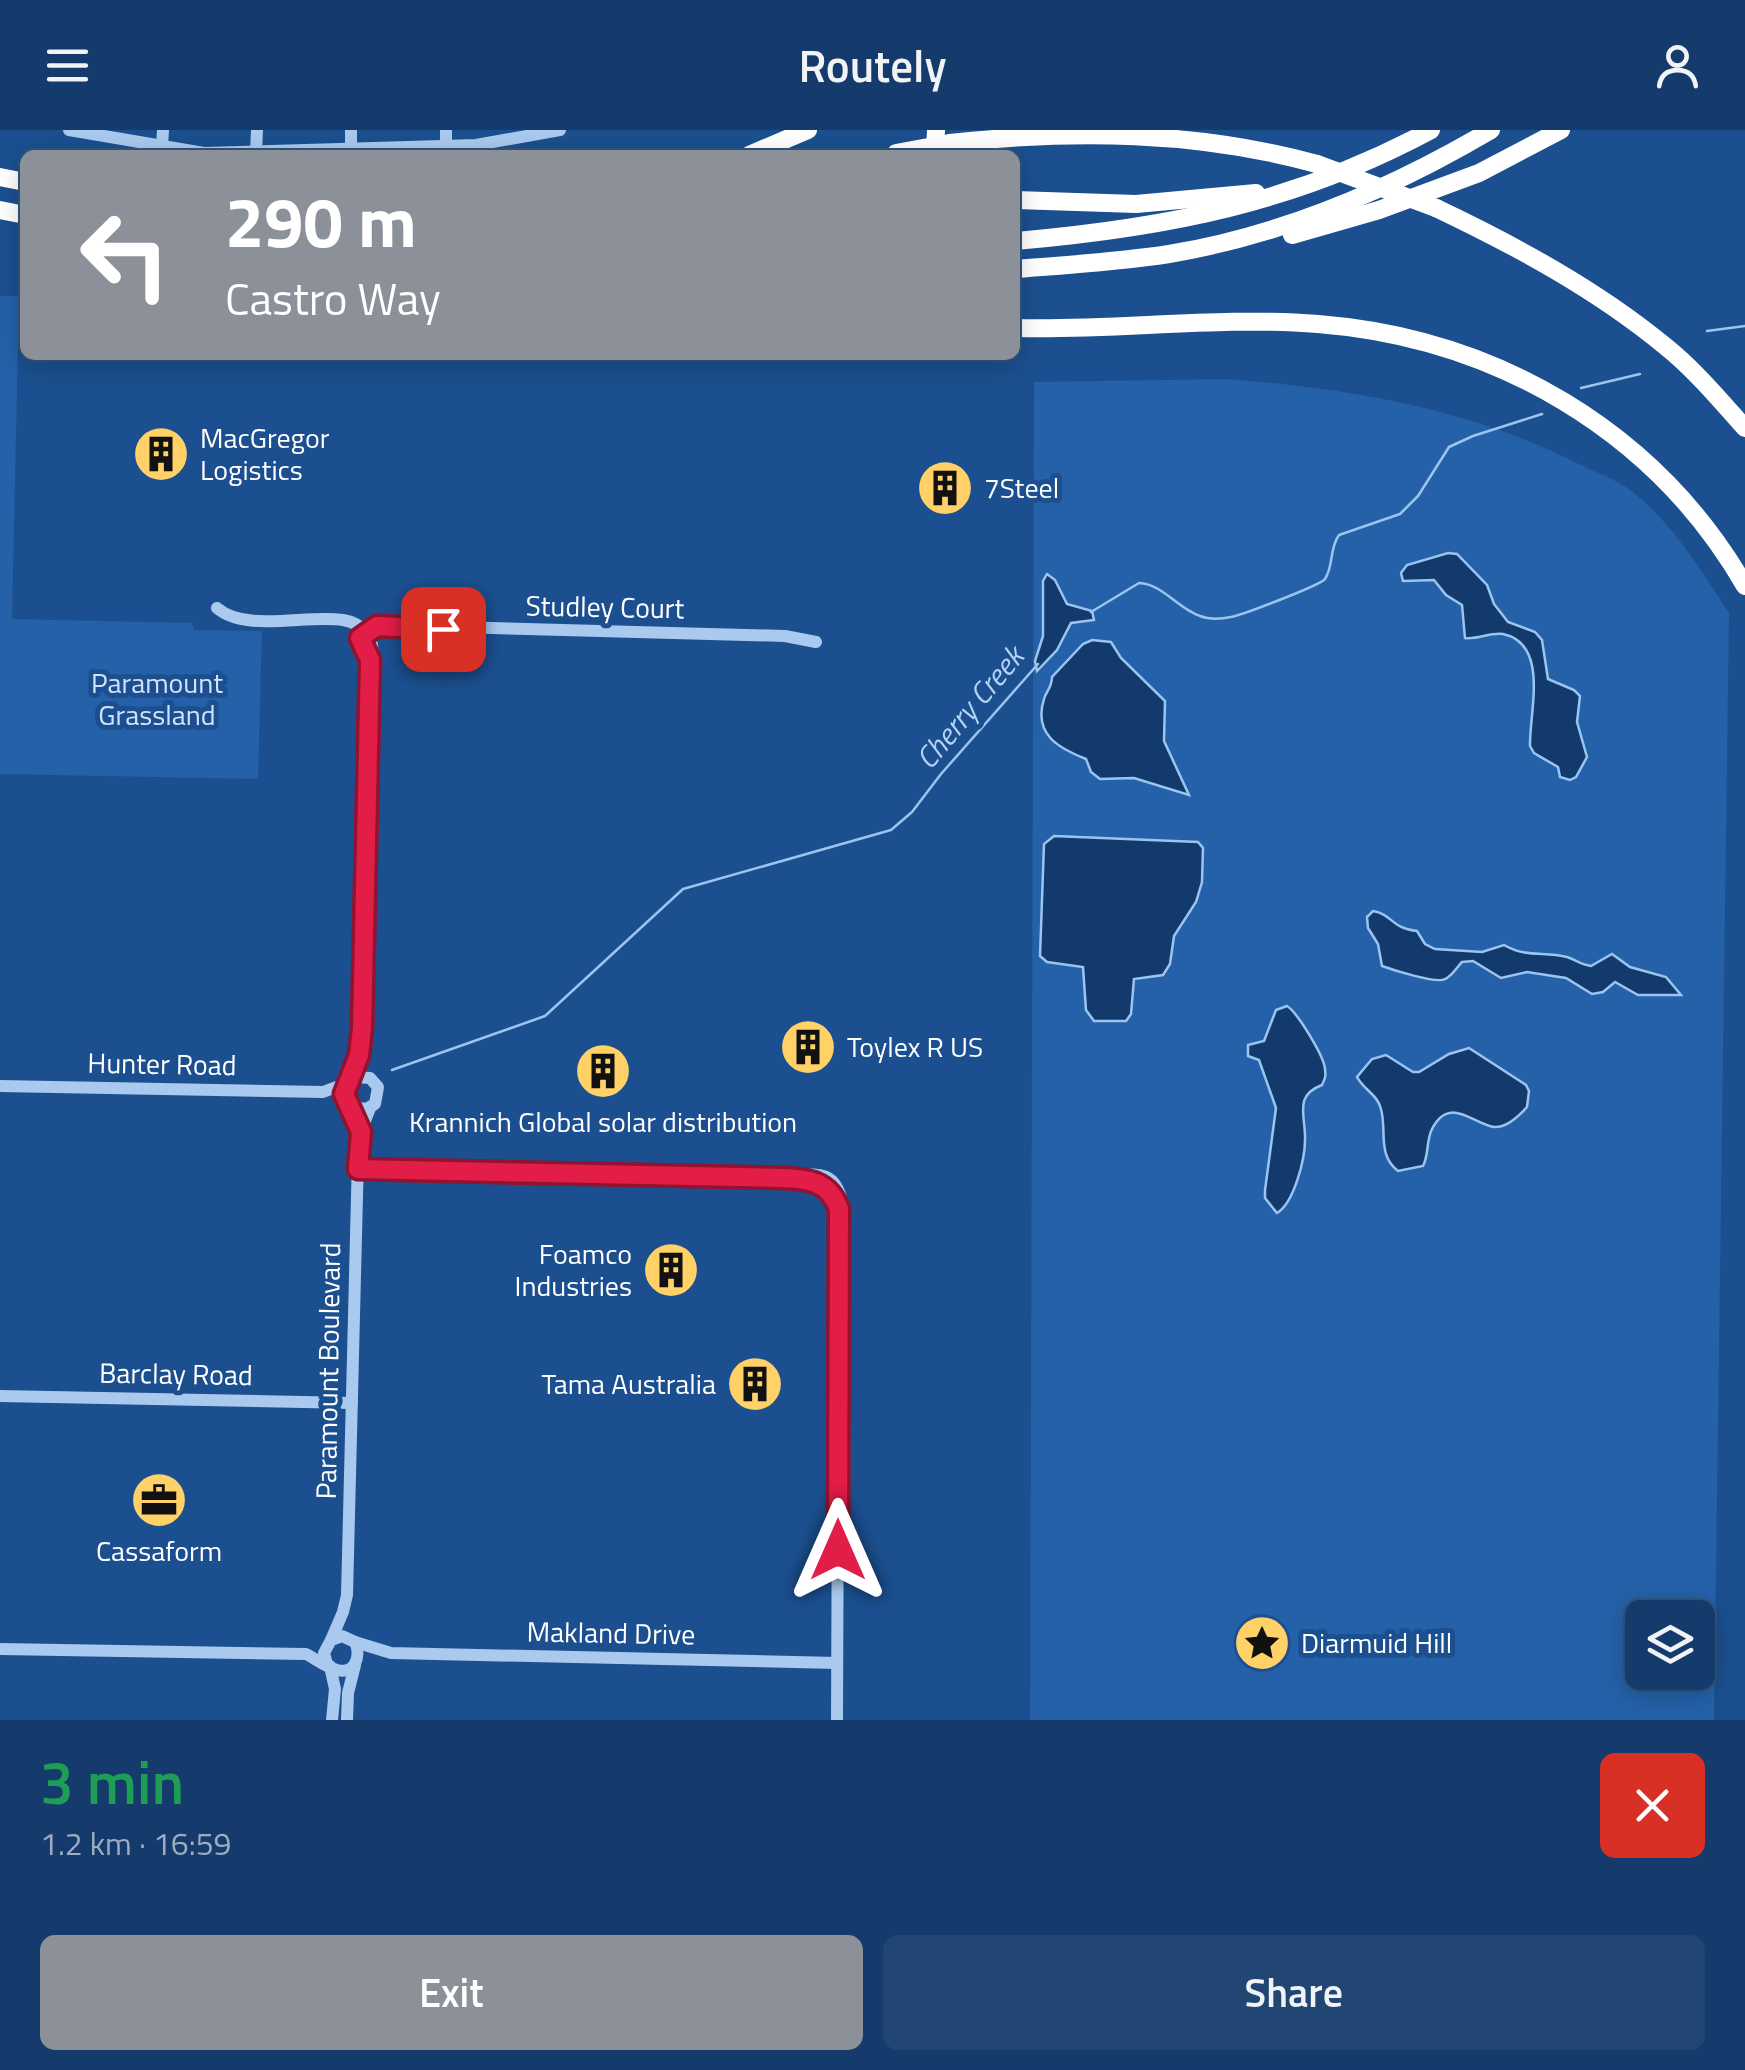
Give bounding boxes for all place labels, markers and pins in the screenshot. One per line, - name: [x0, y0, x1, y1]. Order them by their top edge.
- place label: MacGregor Logistics: [200, 416, 330, 491]
- building icon: MacGregor Logistics: [131, 424, 191, 484]
- building icon: 7Steel: [915, 458, 975, 518]
- place label: 7Steel: [984, 466, 1059, 509]
- pin: [401, 587, 486, 672]
- building icon: Toylex R US: [778, 1017, 838, 1077]
- place label: Toylex R US: [847, 1025, 983, 1068]
- building icon: Krannich Global solar distribution: [573, 1041, 633, 1101]
- place label: Krannich Global solar distribution: [409, 1100, 797, 1143]
- place label: Foamco Industries: [515, 1232, 632, 1307]
- building icon: Foamco Industries: [641, 1240, 701, 1300]
- building icon: Tama Australia: [725, 1354, 785, 1414]
- place label: Tama Australia: [541, 1362, 716, 1405]
- office icon: Cassaform: [129, 1470, 189, 1530]
- place label: Cassaform: [96, 1529, 222, 1572]
- place icon: Diarmuid Hill: [1232, 1613, 1292, 1673]
- place label: Diarmuid Hill: [1301, 1621, 1452, 1664]

